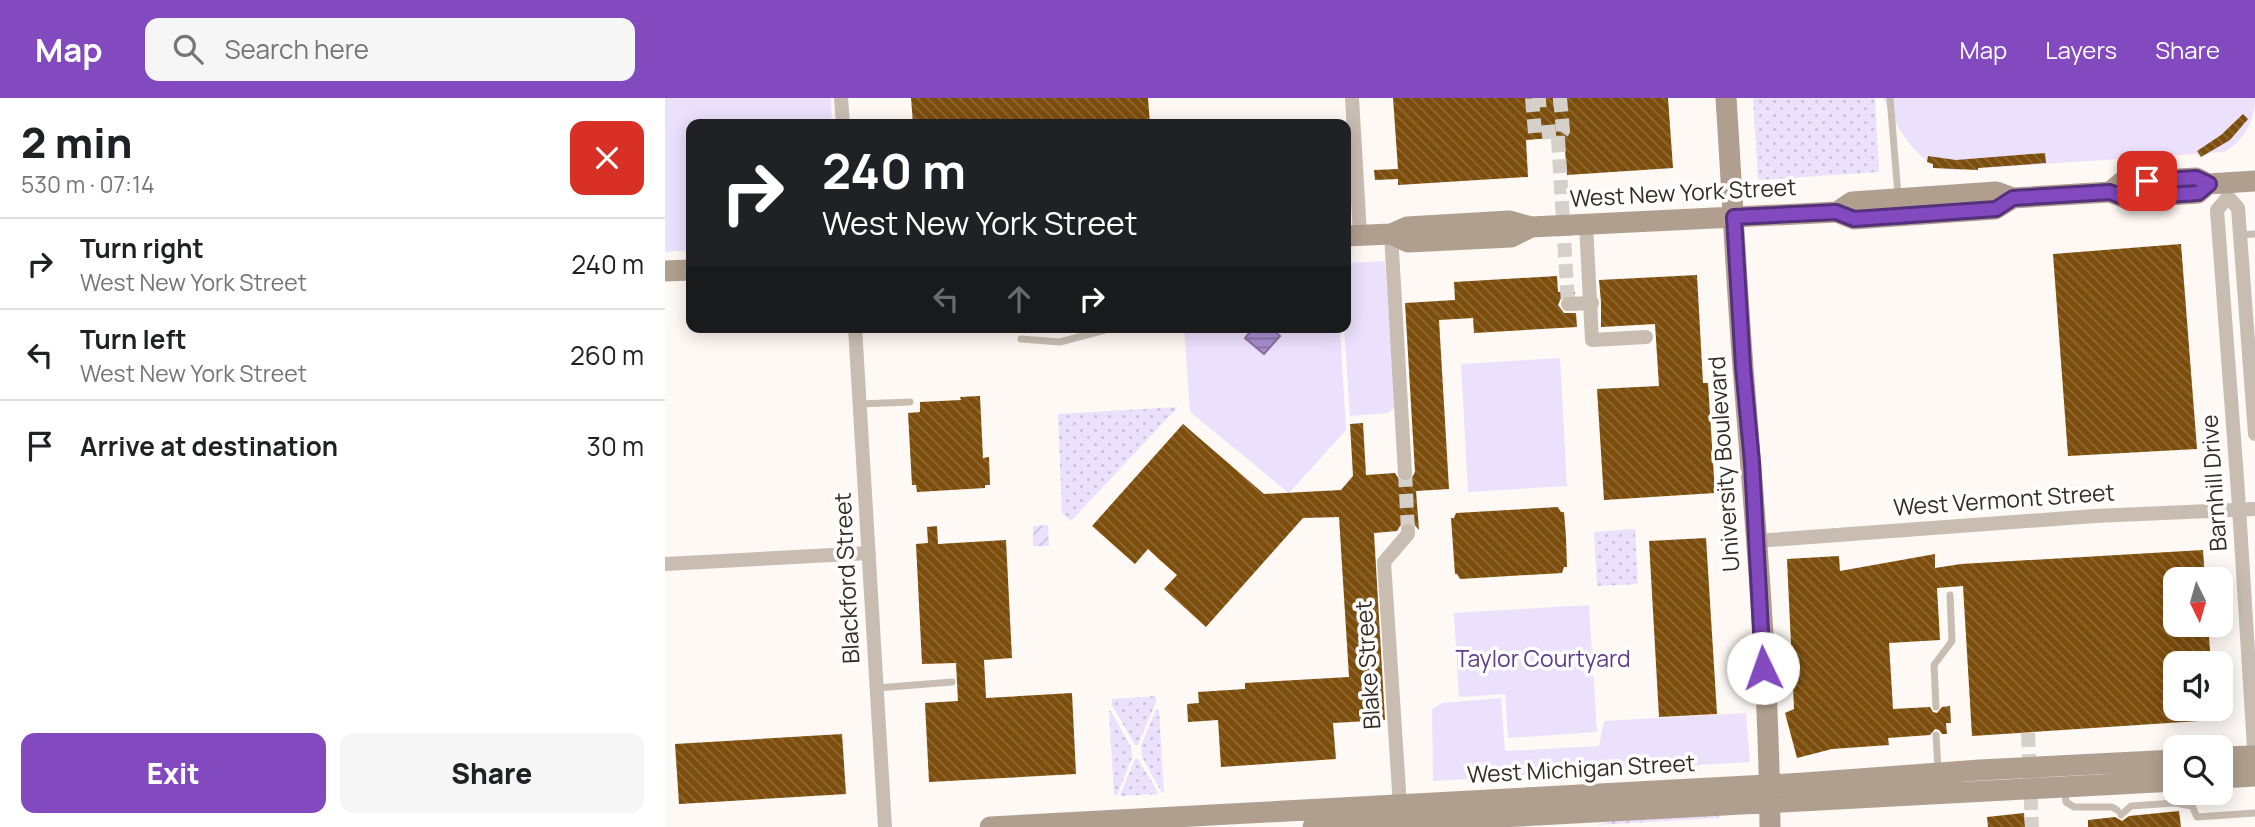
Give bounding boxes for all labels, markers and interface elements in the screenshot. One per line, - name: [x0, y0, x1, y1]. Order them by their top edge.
- search box: [145, 18, 635, 81]
- text: Map: [35, 27, 103, 72]
- icon: search: [169, 30, 207, 68]
- text: Search here: [225, 31, 369, 67]
- text: Map: [1960, 33, 2007, 66]
- text: Layers: [2045, 33, 2117, 66]
- text: Share: [2155, 33, 2220, 66]
- text: 2 min: [21, 113, 132, 171]
- button: close: [570, 121, 644, 195]
- text: 240 m: [822, 137, 966, 204]
- icon: right: [707, 147, 798, 238]
- pin: [2117, 151, 2177, 211]
- icon: arrive: [2128, 162, 2166, 200]
- text: 530 m · 07:14: [21, 168, 155, 200]
- street label: West New York Street: [1569, 170, 1797, 214]
- text: West New York Street: [822, 201, 1138, 245]
- text: Turn right: [80, 230, 204, 266]
- icon: right: [21, 245, 59, 283]
- text: 240 m: [571, 246, 644, 282]
- text: West New York Street: [80, 266, 307, 298]
- icon: left: [927, 280, 965, 318]
- icon: ahead: [1000, 280, 1038, 318]
- icon: right: [1073, 280, 1111, 318]
- text: Turn left: [80, 321, 187, 357]
- icon: left: [21, 336, 59, 374]
- text: 260 m: [570, 337, 644, 373]
- street label: University Boulevard: [1700, 355, 1746, 573]
- text: West New York Street: [80, 357, 307, 389]
- street label: Barnhill Drive: [2192, 414, 2234, 553]
- icon: arrive: [21, 427, 59, 465]
- text: Arrive at destination: [80, 428, 338, 464]
- text: 30 m: [587, 428, 644, 464]
- street label: West Vermont Street: [1892, 475, 2116, 523]
- street label: Blackford Street: [826, 492, 866, 665]
- north arrow: [2163, 567, 2233, 637]
- map controls: [2163, 567, 2233, 805]
- street label: Blake Street: [1347, 600, 1387, 731]
- position arrow: [1726, 631, 1800, 705]
- park label: Taylor Courtyard: [1455, 642, 1631, 674]
- button: sound: [2163, 651, 2233, 721]
- button: Exit: [21, 733, 326, 813]
- button: Share: [340, 733, 644, 813]
- button: search: [2163, 735, 2233, 805]
- street label: West Michigan Street: [1466, 746, 1696, 790]

